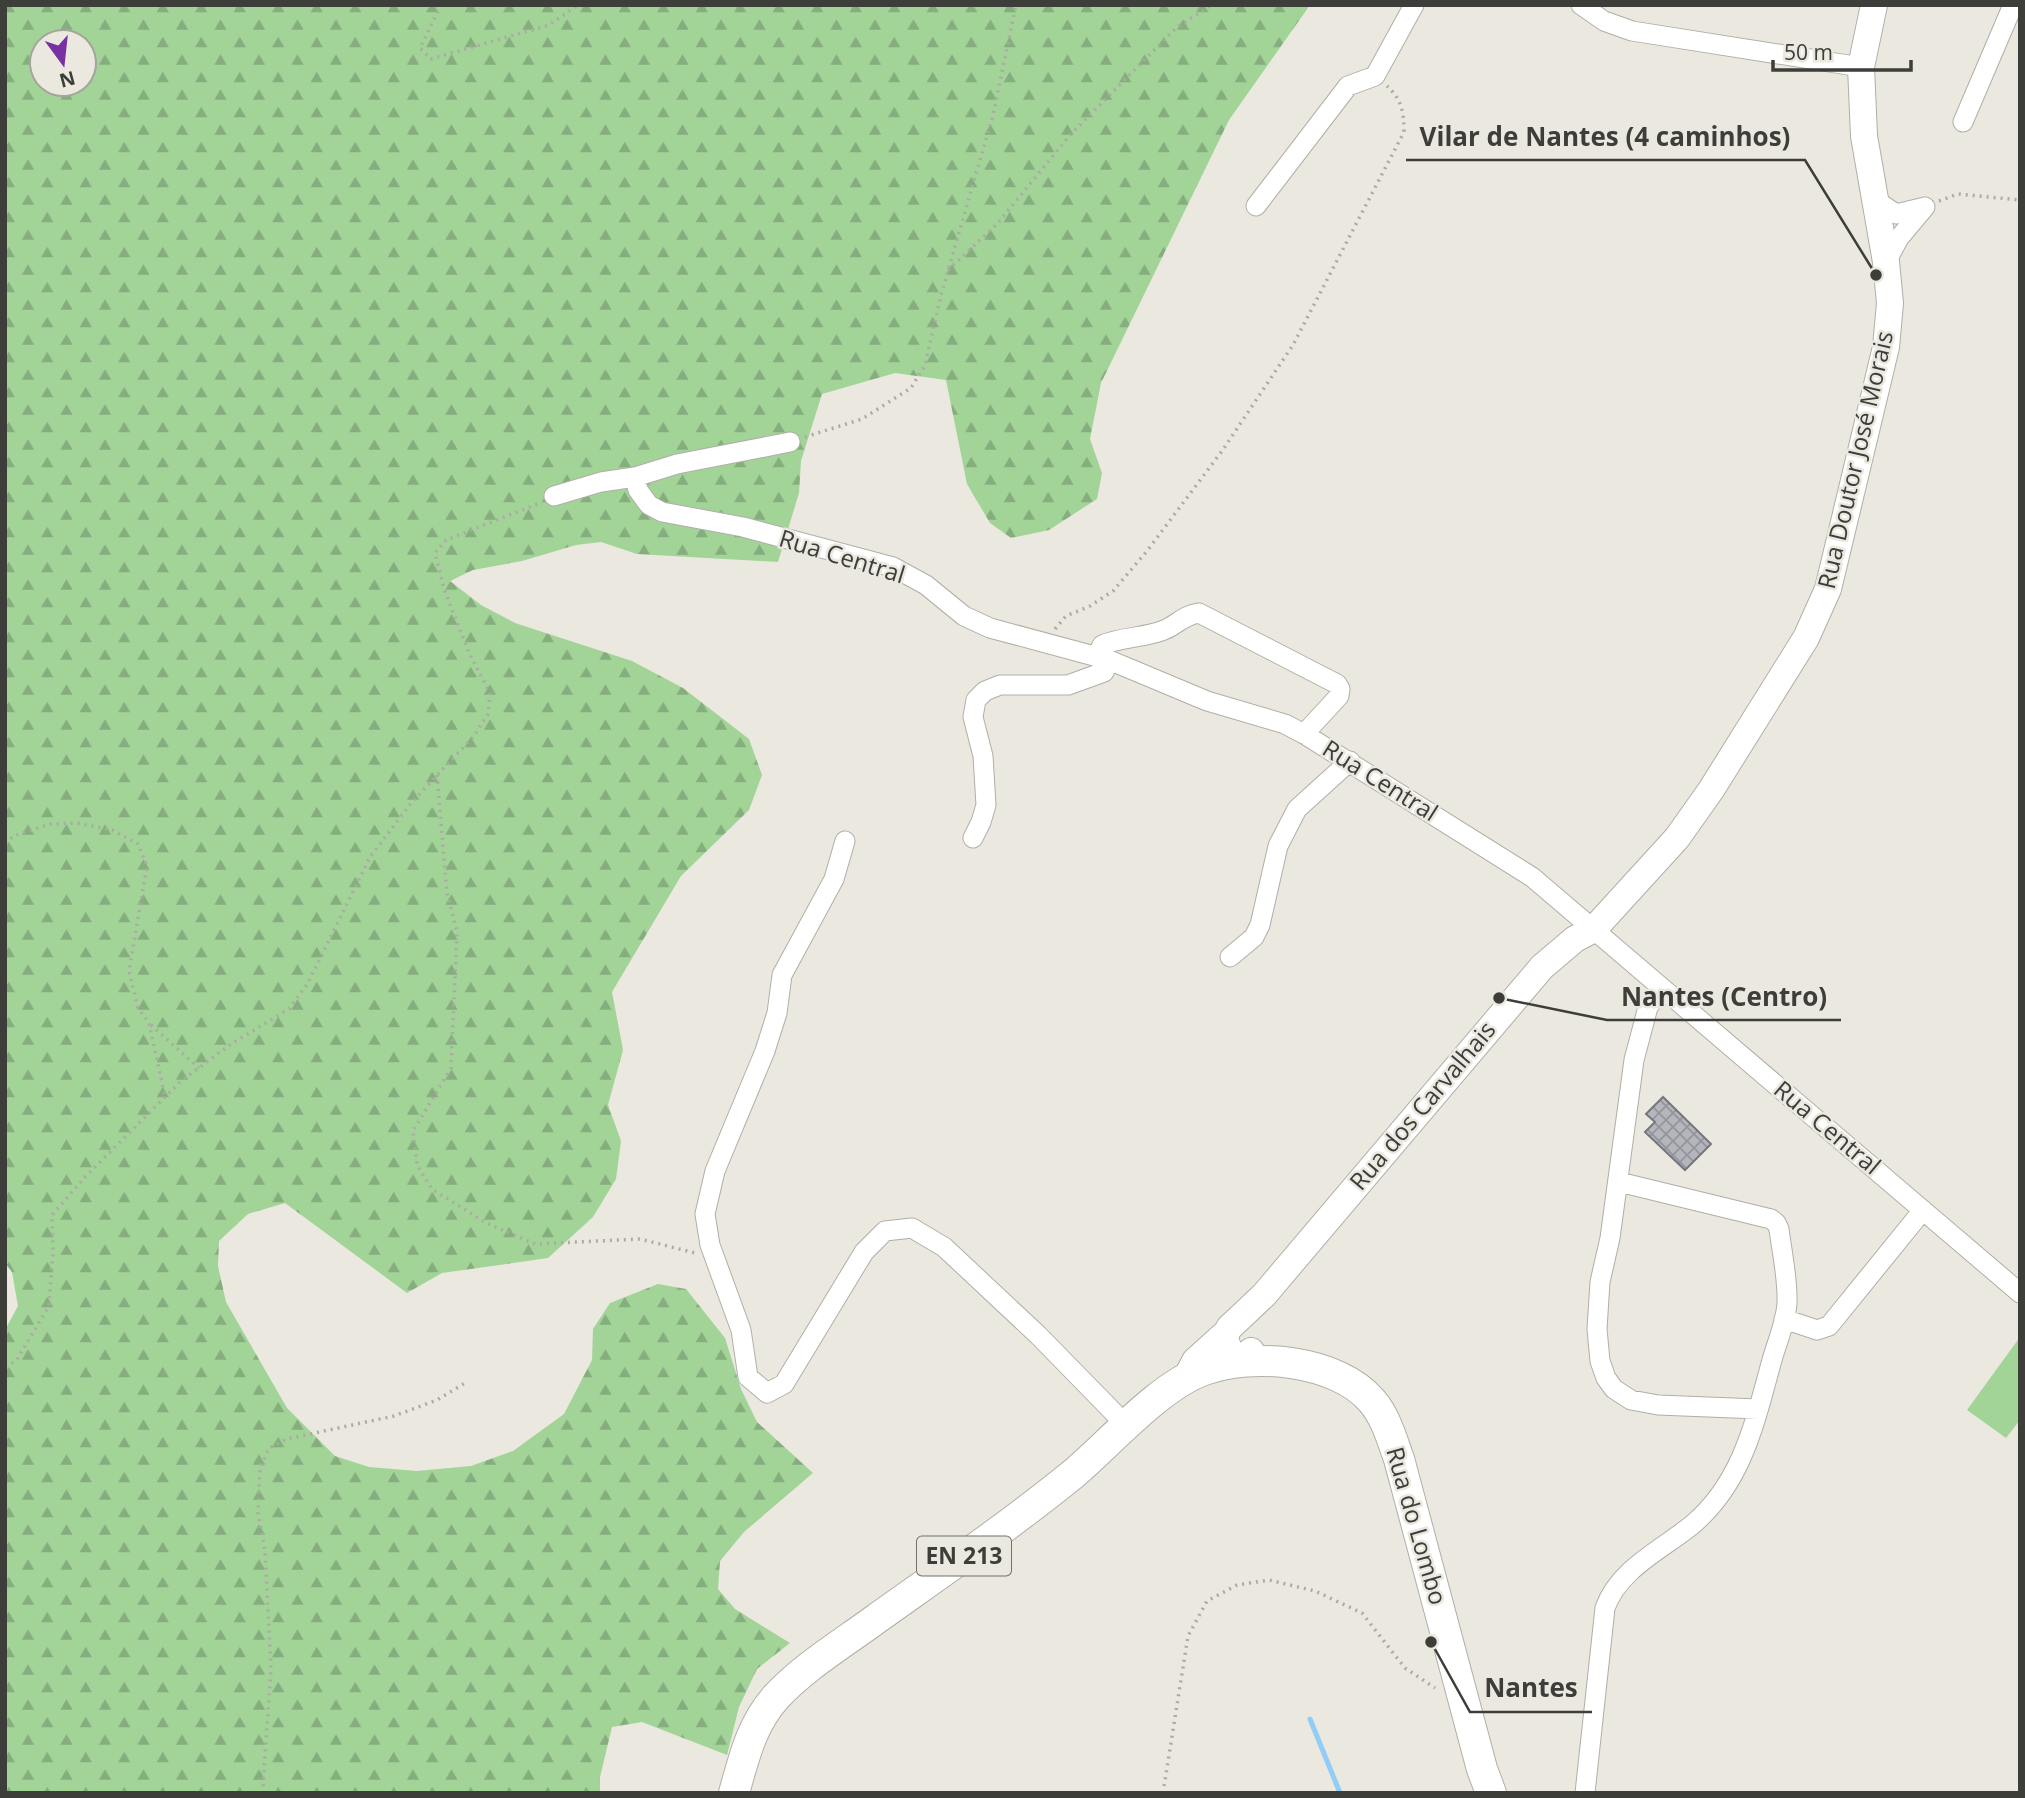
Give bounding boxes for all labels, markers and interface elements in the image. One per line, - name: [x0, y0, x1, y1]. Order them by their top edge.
- north arrow: [28, 28, 98, 98]
- scale bar: [1773, 28, 1911, 72]
- text: 50 m: [1784, 38, 1833, 66]
- text: N: [57, 65, 78, 94]
- callout: Vilar de Nantes (4 caminhos): [1406, 113, 1805, 160]
- text: Vilar de Nantes (4 caminhos): [1420, 118, 1790, 154]
- street label: Rua Doutor José Morais: [1809, 328, 1900, 592]
- street label: Rua Central: [775, 521, 910, 590]
- street label: Rua Central: [1317, 731, 1445, 828]
- callout: Nantes (Centro): [1607, 973, 1841, 1020]
- text: Nantes (Centro): [1621, 978, 1827, 1014]
- street label: Rua dos Carvalhais: [1341, 1014, 1502, 1196]
- street label: Rua Central: [1767, 1072, 1888, 1181]
- street label: Rua do Lombo: [1379, 1443, 1456, 1608]
- road number: EN 213: [917, 1536, 1011, 1576]
- callout: Nantes: [1470, 1665, 1592, 1712]
- text: Nantes: [1484, 1669, 1578, 1705]

